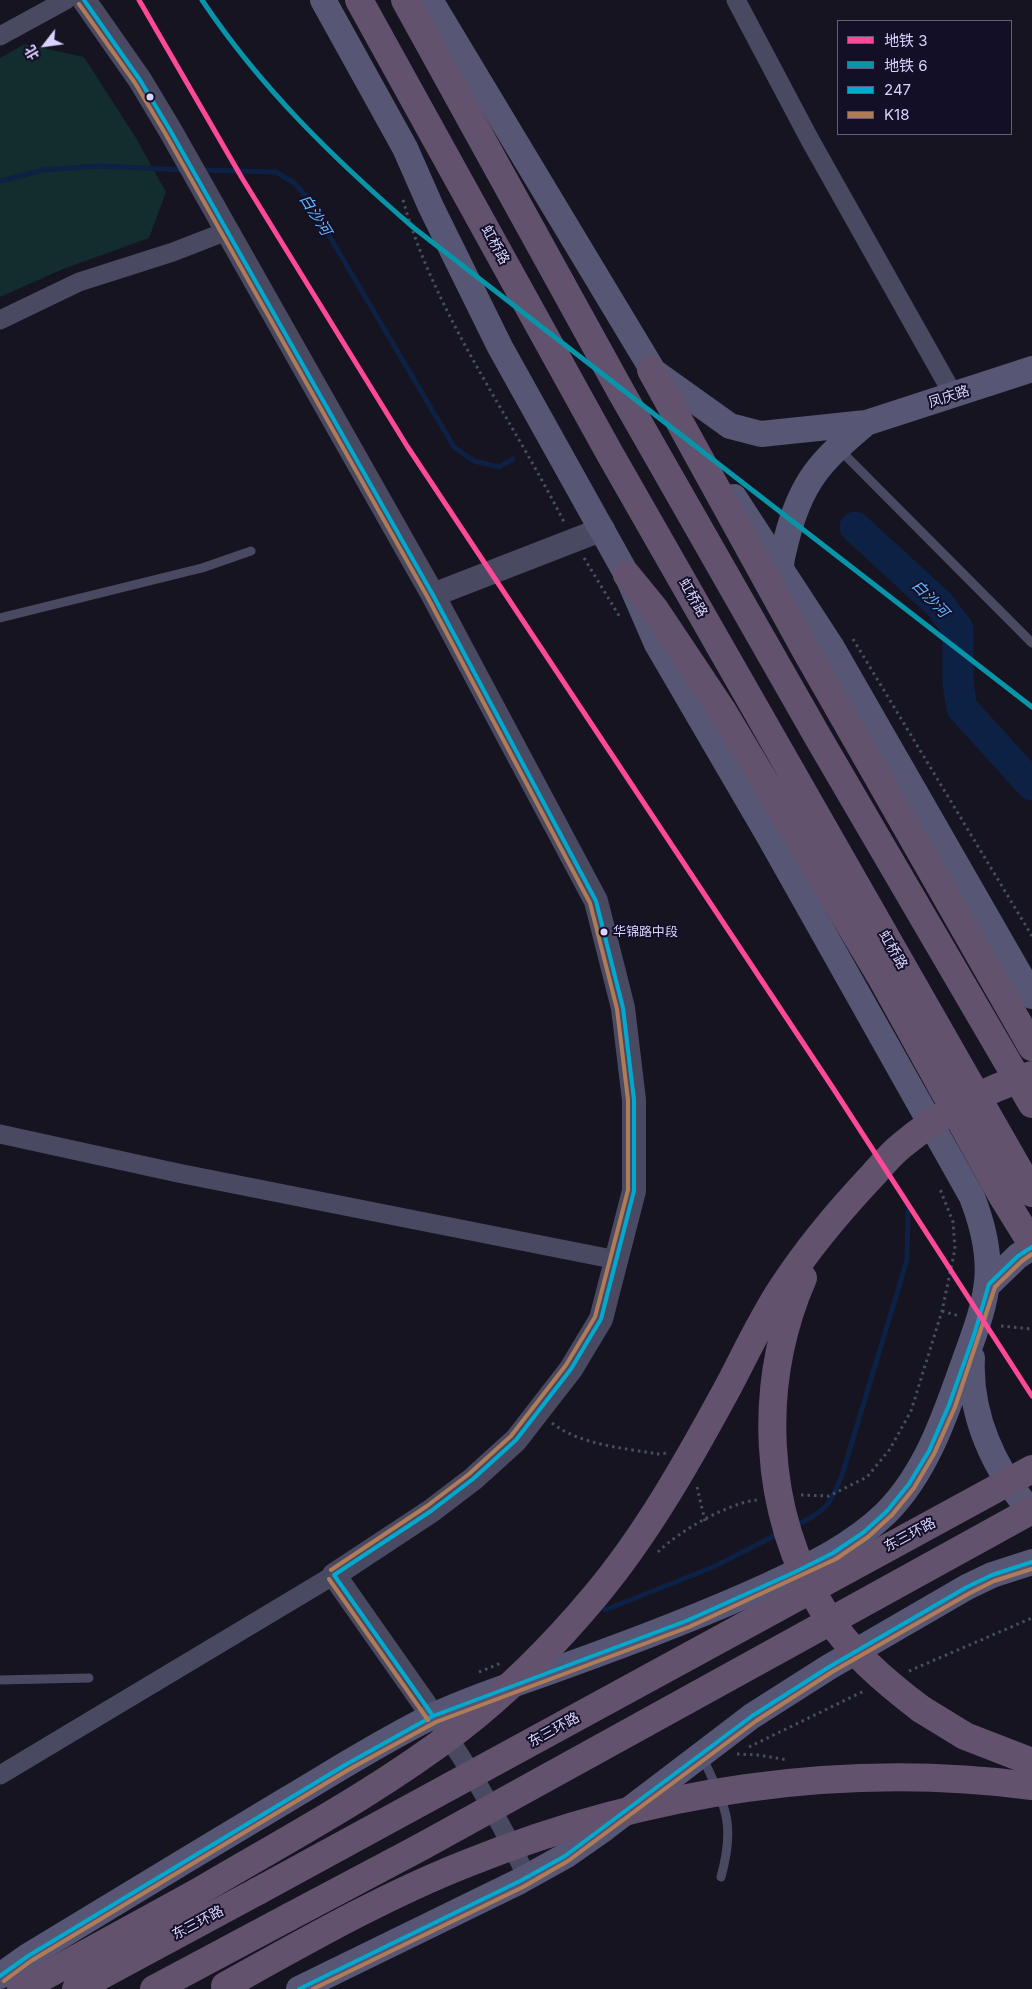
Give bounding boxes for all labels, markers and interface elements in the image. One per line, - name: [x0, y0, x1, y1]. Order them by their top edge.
- north arrow: [20, 20, 70, 70]
- legend: [837, 20, 1012, 135]
- text: 地铁 3: [884, 31, 927, 50]
- text: 北: [21, 42, 42, 63]
- text: 地铁 6: [884, 56, 928, 75]
- text: 247: [884, 80, 911, 99]
- unlabelled marker: [145, 92, 155, 102]
- text: K18: [884, 105, 909, 124]
- water label: 白沙河: [295, 191, 335, 239]
- street label: 虹桥路: [477, 223, 513, 267]
- street label: 凤庆路: [926, 383, 972, 411]
- street label: 虹桥路: [675, 576, 711, 620]
- water label: 白沙河: [908, 577, 952, 621]
- place label: 华锦路中段: [613, 924, 678, 940]
- marker: 华锦路中段: [599, 927, 609, 937]
- street label: 虹桥路: [875, 928, 911, 972]
- street label: 东三环路: [881, 1514, 939, 1556]
- street label: 东三环路: [525, 1709, 583, 1751]
- street label: 东三环路: [169, 1902, 227, 1944]

